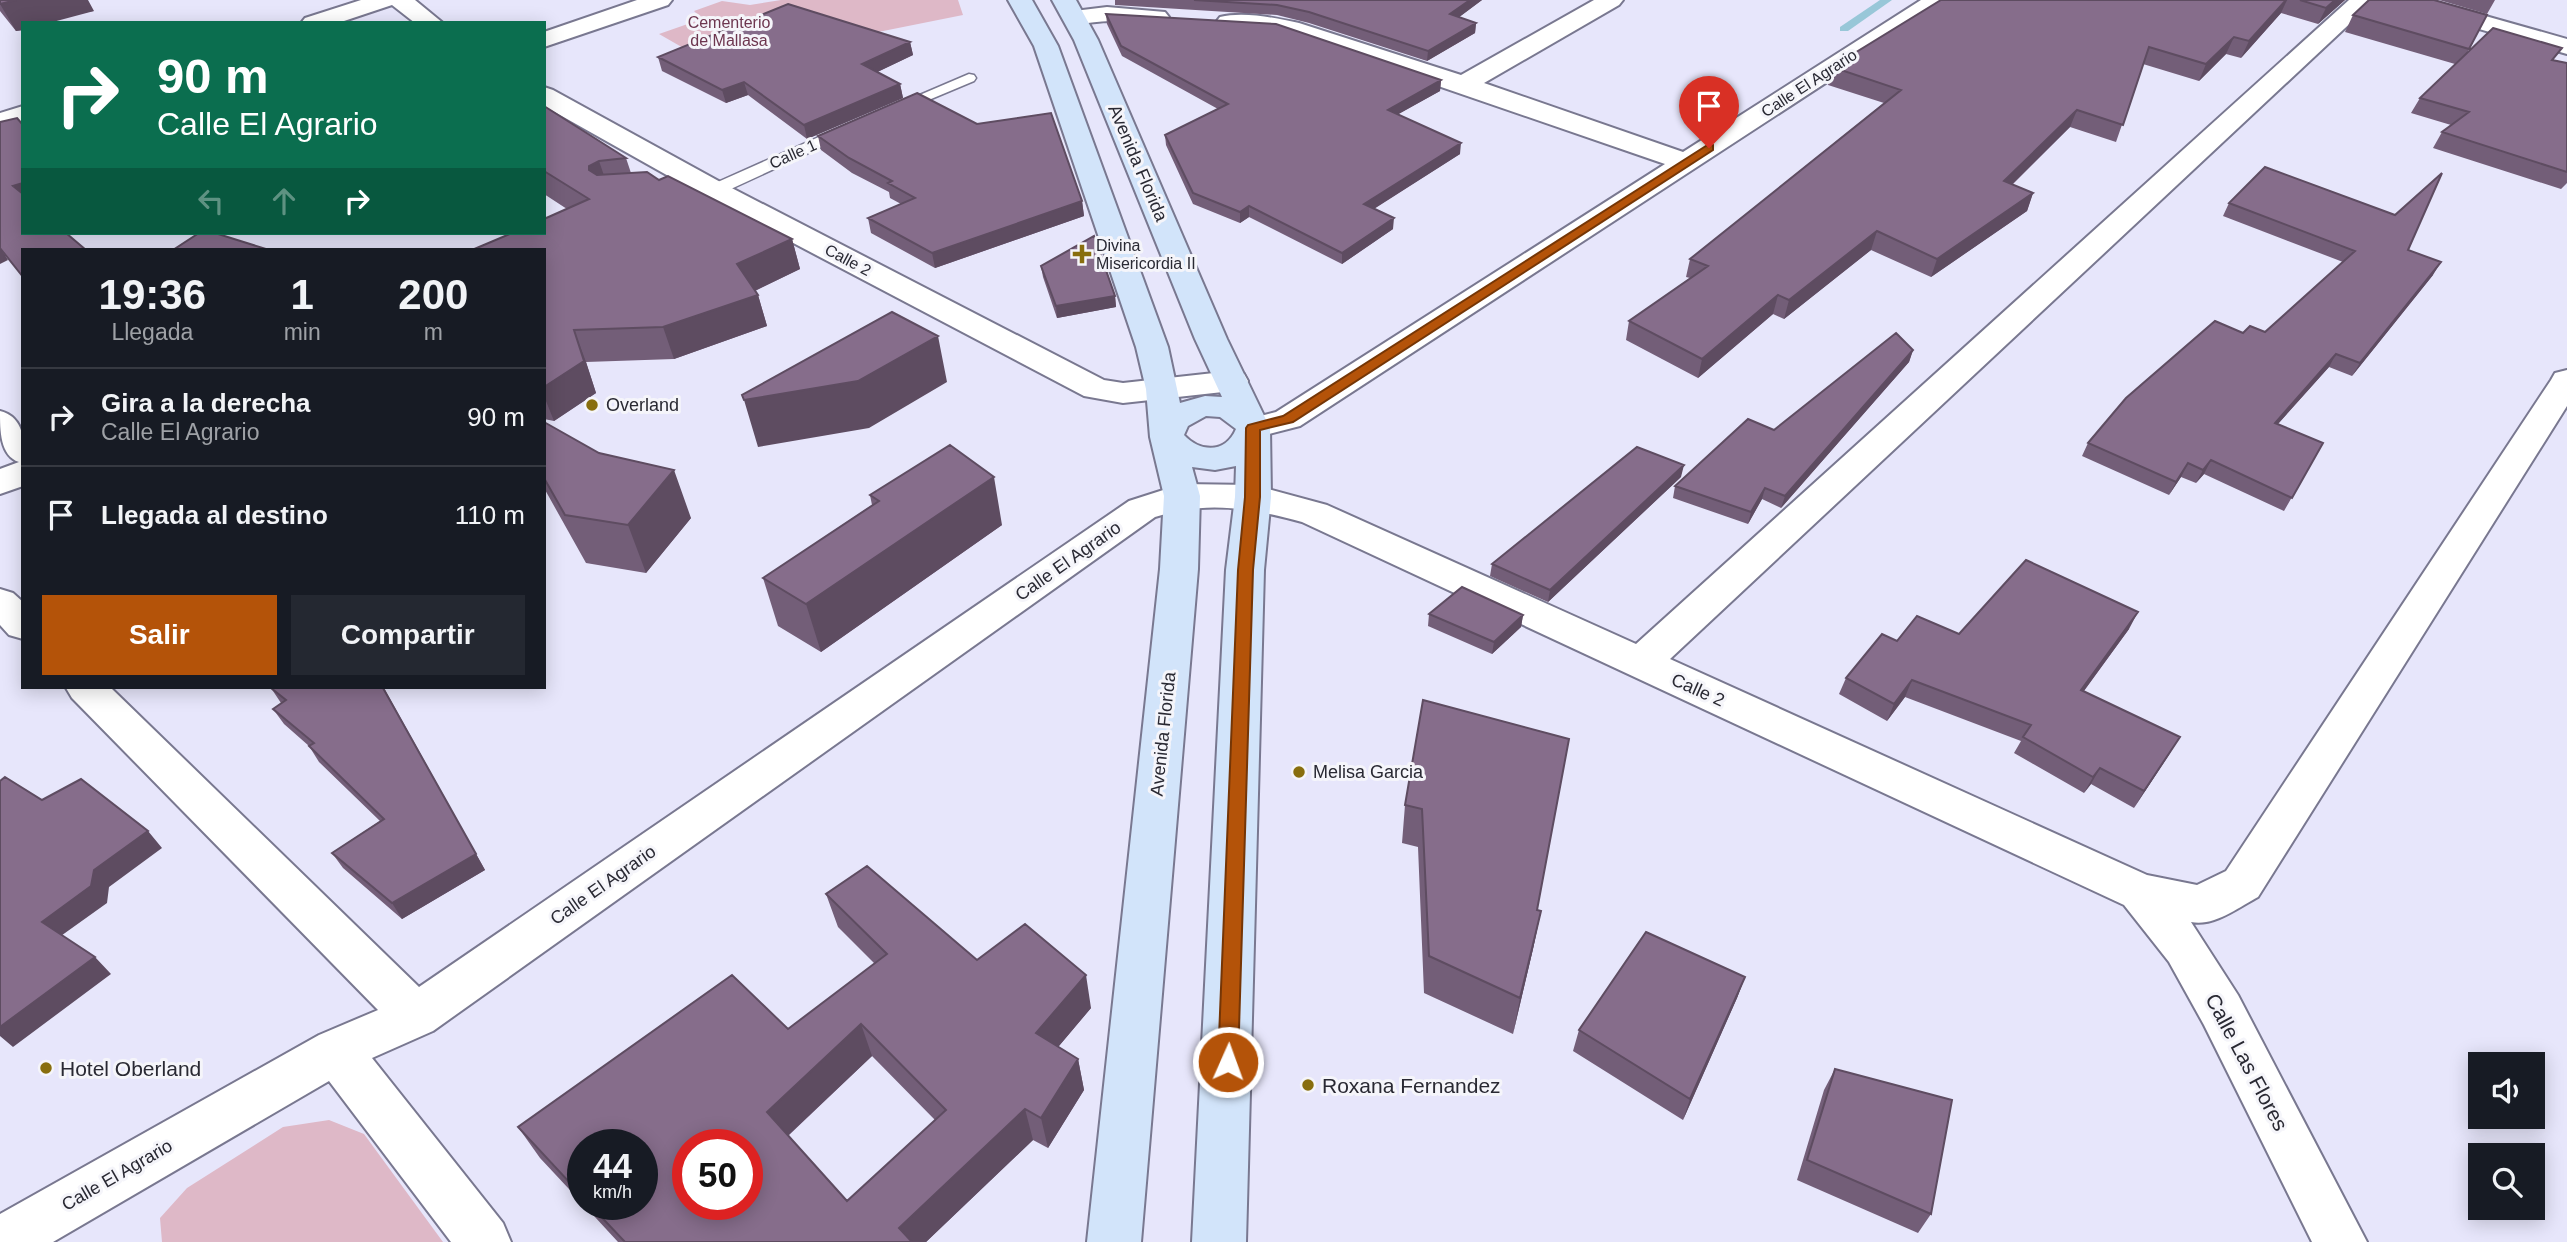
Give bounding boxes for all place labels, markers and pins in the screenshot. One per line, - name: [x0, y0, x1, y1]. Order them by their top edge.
- pin: [1679, 76, 1739, 148]
- place label: Divina Misericordia II: [1096, 237, 1196, 272]
- marker: Divina Misericordia II: [1074, 246, 1090, 262]
- place label: Overland: [606, 395, 679, 415]
- marker: Overland: [584, 397, 600, 413]
- place label: Melisa Garcia: [1313, 762, 1424, 782]
- marker: Melisa Garcia: [1291, 764, 1307, 780]
- place label: Hotel Oberland: [60, 1057, 201, 1080]
- marker: Hotel Oberland: [38, 1060, 54, 1076]
- place label: Roxana Fernandez: [1322, 1074, 1501, 1097]
- marker: Roxana Fernandez: [1300, 1077, 1316, 1093]

